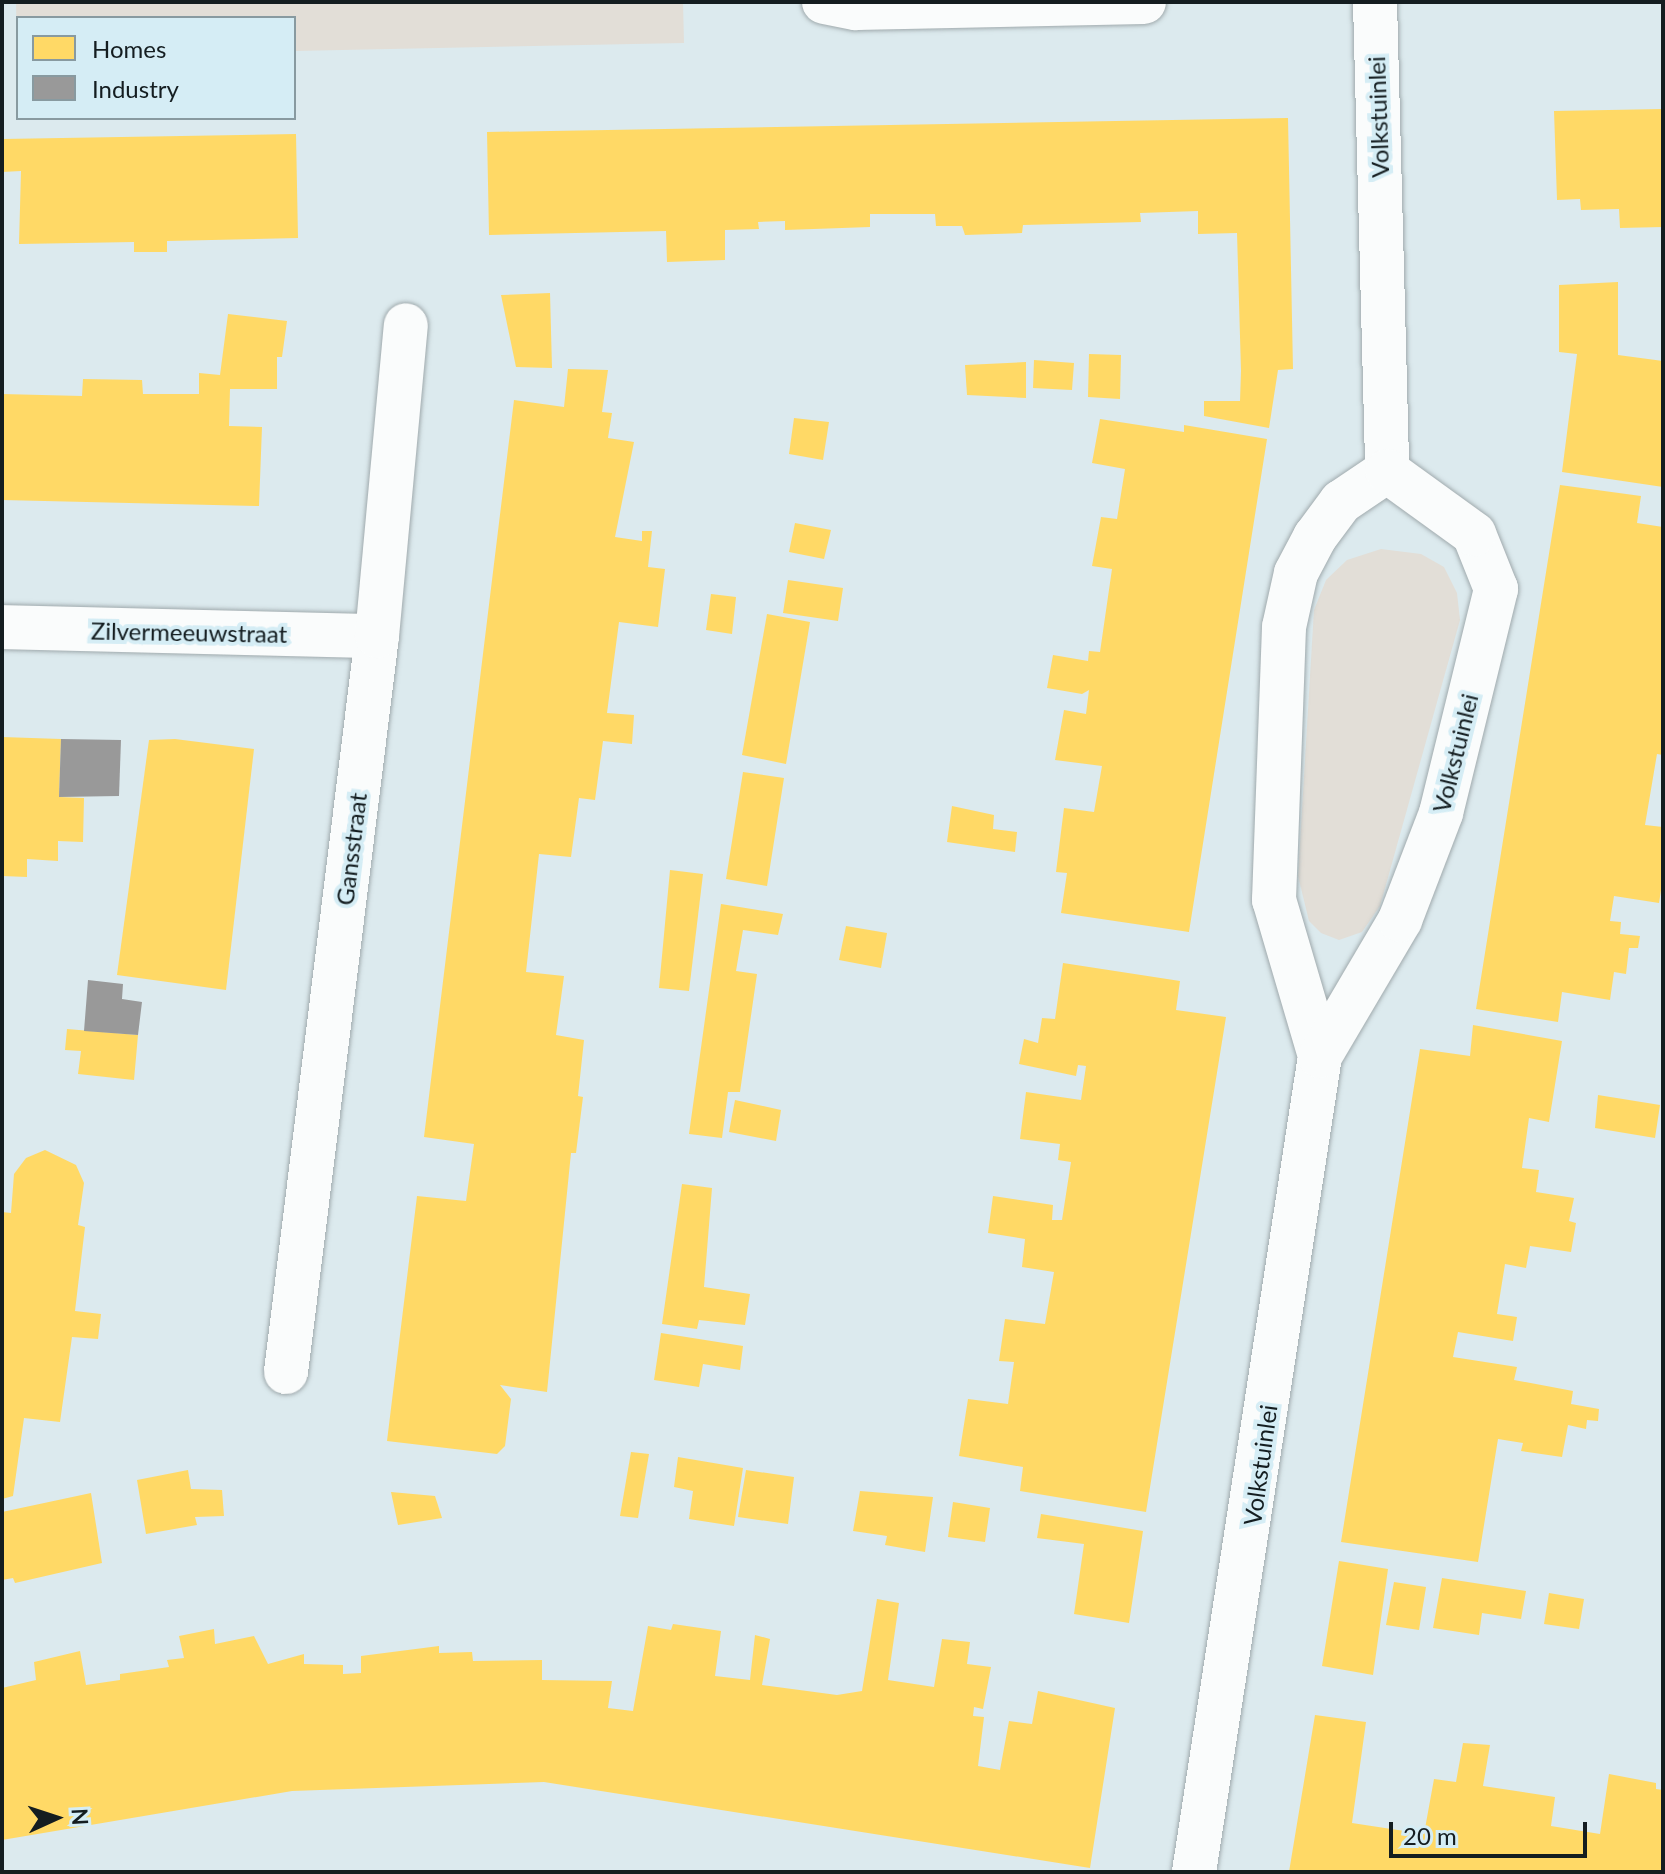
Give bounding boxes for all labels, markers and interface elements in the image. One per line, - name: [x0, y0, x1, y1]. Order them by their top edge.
- legend: [16, 16, 296, 120]
- text: Homes: [92, 34, 166, 63]
- street label: Volkstuinlei: [1361, 56, 1395, 178]
- text: Industry: [92, 74, 179, 103]
- street label: Zilvermeeuwstraat: [91, 616, 287, 648]
- street label: Volkstuinlei: [1426, 691, 1484, 815]
- street label: Gansstraat: [330, 791, 372, 907]
- street label: Volkstuinlei: [1237, 1403, 1283, 1527]
- north arrow: [16, 1778, 96, 1858]
- scale bar: [1393, 1806, 1591, 1856]
- text: N: [67, 1808, 94, 1826]
- text: 20 m: [1403, 1821, 1457, 1850]

